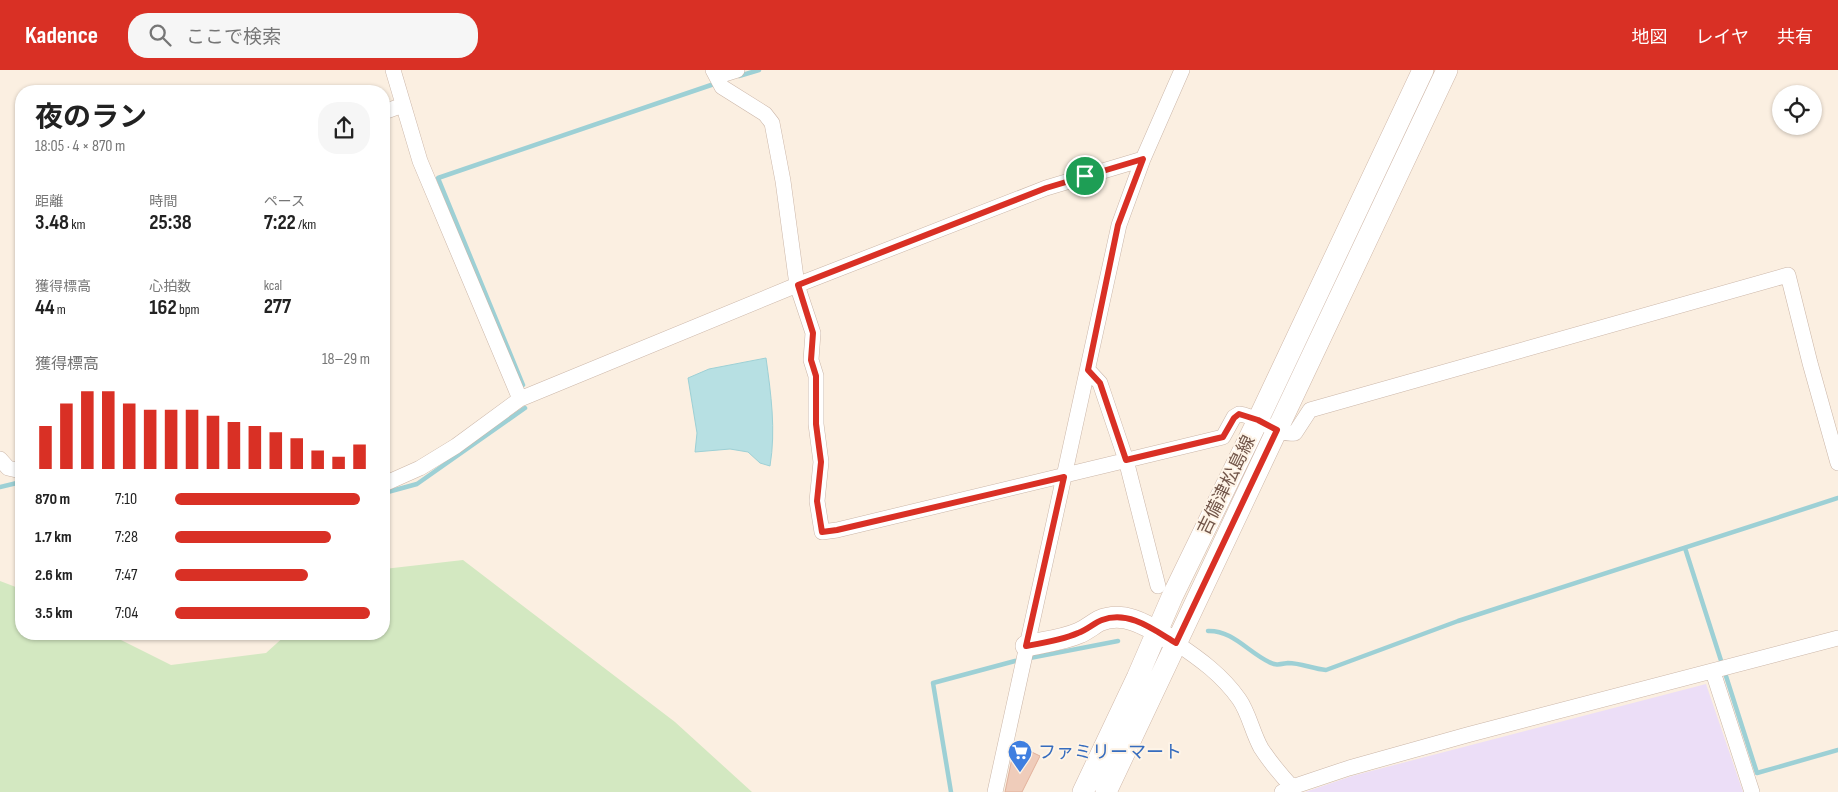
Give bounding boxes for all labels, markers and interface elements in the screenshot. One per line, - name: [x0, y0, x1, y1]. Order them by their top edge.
- search box: [128, 13, 478, 58]
- text: Kadence: [25, 21, 98, 50]
- icon: search: [146, 21, 174, 49]
- text: ここで検索: [186, 26, 281, 49]
- text: 地図: [1632, 27, 1668, 48]
- text: レイヤ: [1696, 27, 1749, 48]
- text: 共有: [1777, 27, 1813, 48]
- map controls: [1772, 85, 1822, 135]
- button: locate: [1772, 85, 1822, 135]
- text: 夜のラン: [35, 101, 147, 134]
- button: share: [318, 102, 370, 154]
- text: 18:05 · 4 × 870 m: [35, 137, 125, 156]
- pin: [1064, 155, 1106, 197]
- icon: arrive: [1071, 162, 1099, 190]
- text: 距離: [35, 193, 63, 210]
- text: 時間: [149, 193, 177, 210]
- text: ペース: [264, 193, 305, 210]
- text: 3.48: [35, 210, 69, 235]
- text: 25:38: [149, 210, 192, 235]
- text: 7:22: [264, 210, 296, 235]
- text: km: [69, 216, 86, 233]
- text: /km: [296, 216, 316, 233]
- text: kcal: [264, 277, 282, 294]
- text: 獲得標高: [35, 278, 91, 295]
- text: 心拍数: [149, 278, 191, 295]
- text: 277: [264, 294, 291, 319]
- text: 44: [35, 295, 55, 320]
- text: 162: [149, 295, 177, 320]
- text: m: [55, 301, 66, 318]
- text: bpm: [177, 301, 200, 318]
- text: 18–29 m: [322, 350, 370, 369]
- text: 獲得標高: [35, 355, 99, 374]
- street label: 吉備津松島線: [1193, 432, 1260, 538]
- text: 870 m: [35, 490, 70, 509]
- text: 7:10: [115, 490, 137, 509]
- text: 1.7 km: [35, 528, 72, 547]
- text: 7:28: [115, 528, 138, 547]
- text: 2.6 km: [35, 566, 73, 585]
- text: 7:47: [115, 566, 137, 585]
- text: 3.5 km: [35, 604, 73, 623]
- text: 7:04: [115, 604, 138, 623]
- supermarket icon: ファミリーマート: [1007, 739, 1033, 773]
- place label: ファミリーマート: [1038, 742, 1182, 763]

